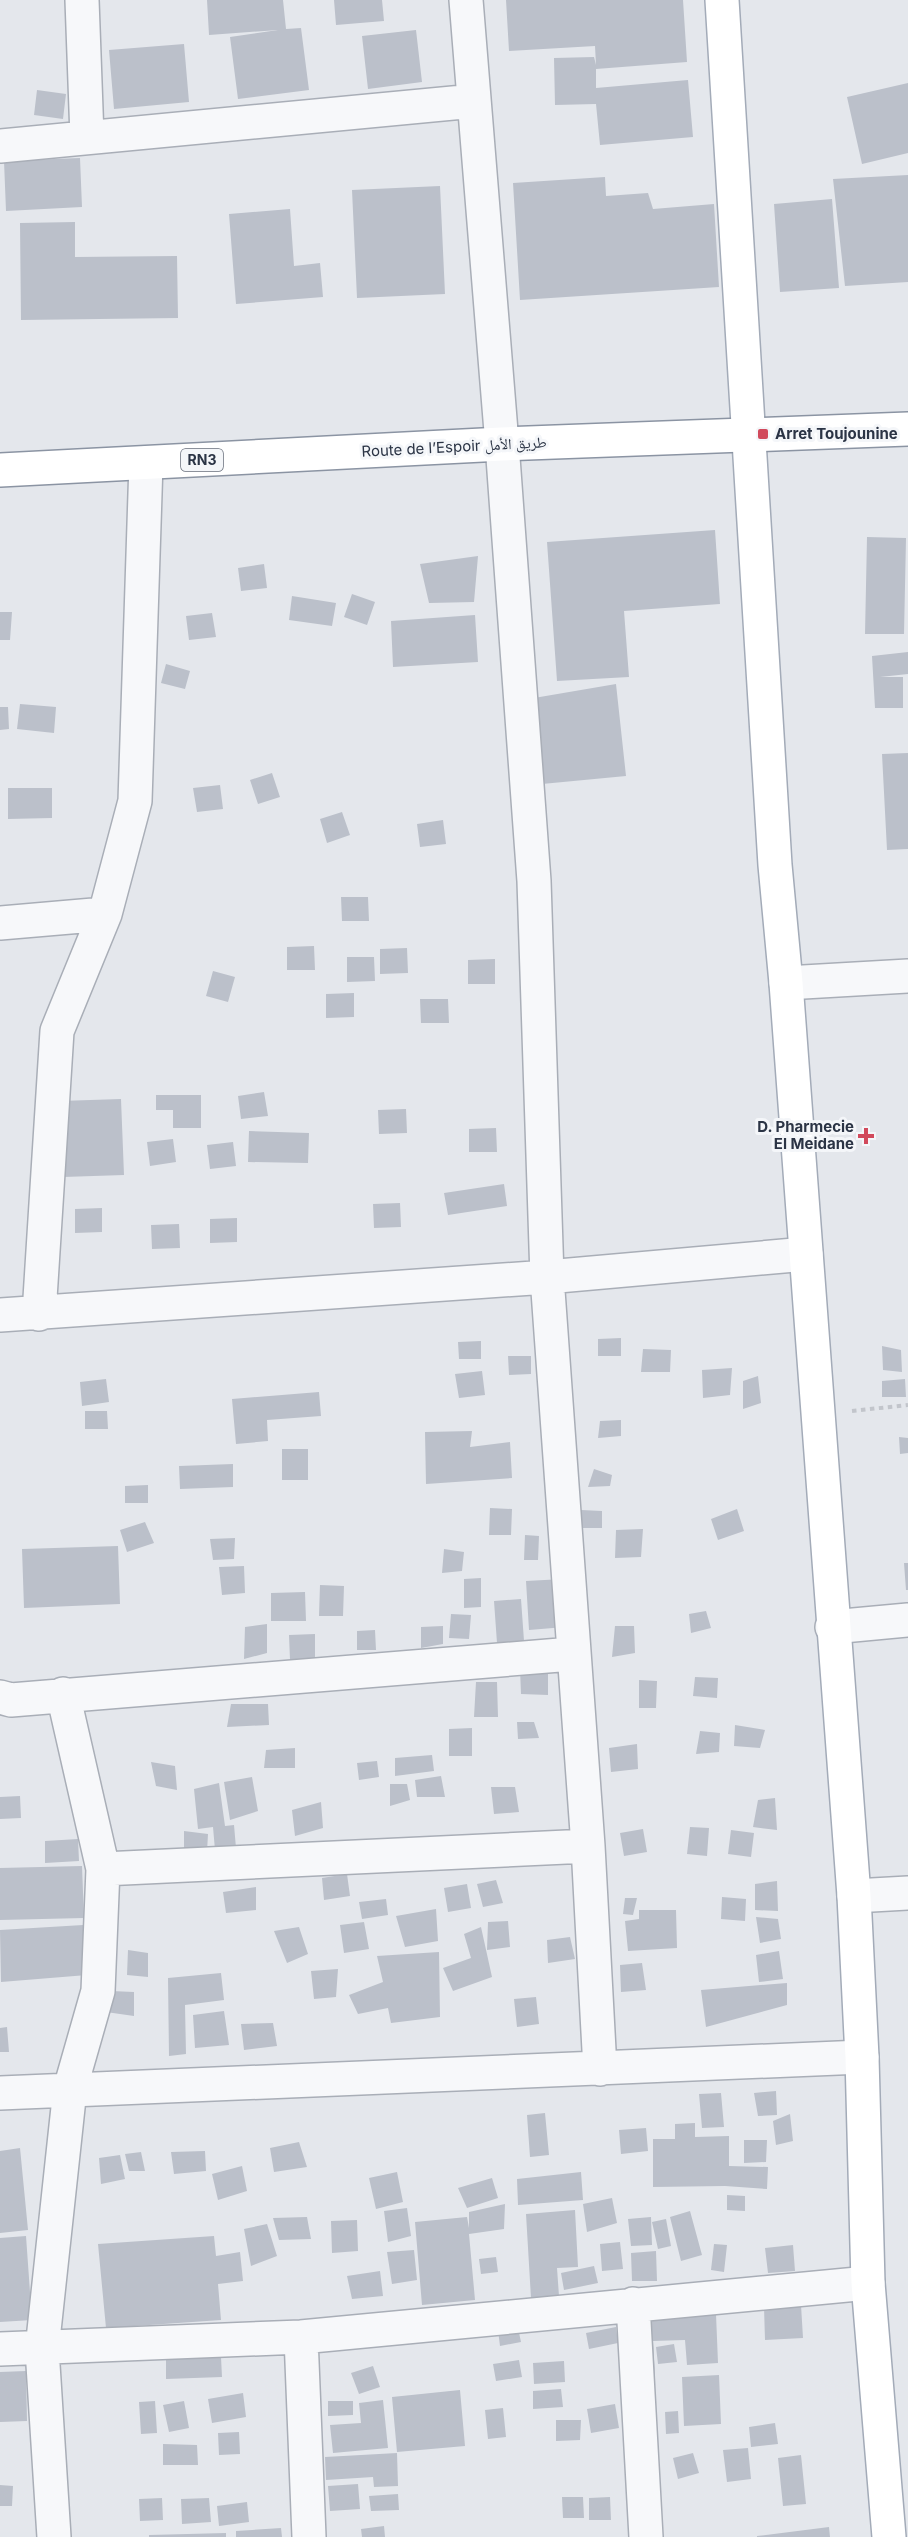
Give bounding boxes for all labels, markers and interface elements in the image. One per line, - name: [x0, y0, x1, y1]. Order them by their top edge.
- place label: Arret Toujounine: [775, 424, 898, 443]
- marker: Arret Toujounine: [756, 427, 770, 441]
- street label: Route de l’Espoir طريق الأمل: [361, 432, 547, 462]
- road number: RN3: [181, 449, 223, 471]
- place label: D. Pharmecie El Meidane: [757, 1117, 854, 1153]
- marker: D. Pharmecie El Meidane: [859, 1129, 873, 1143]

